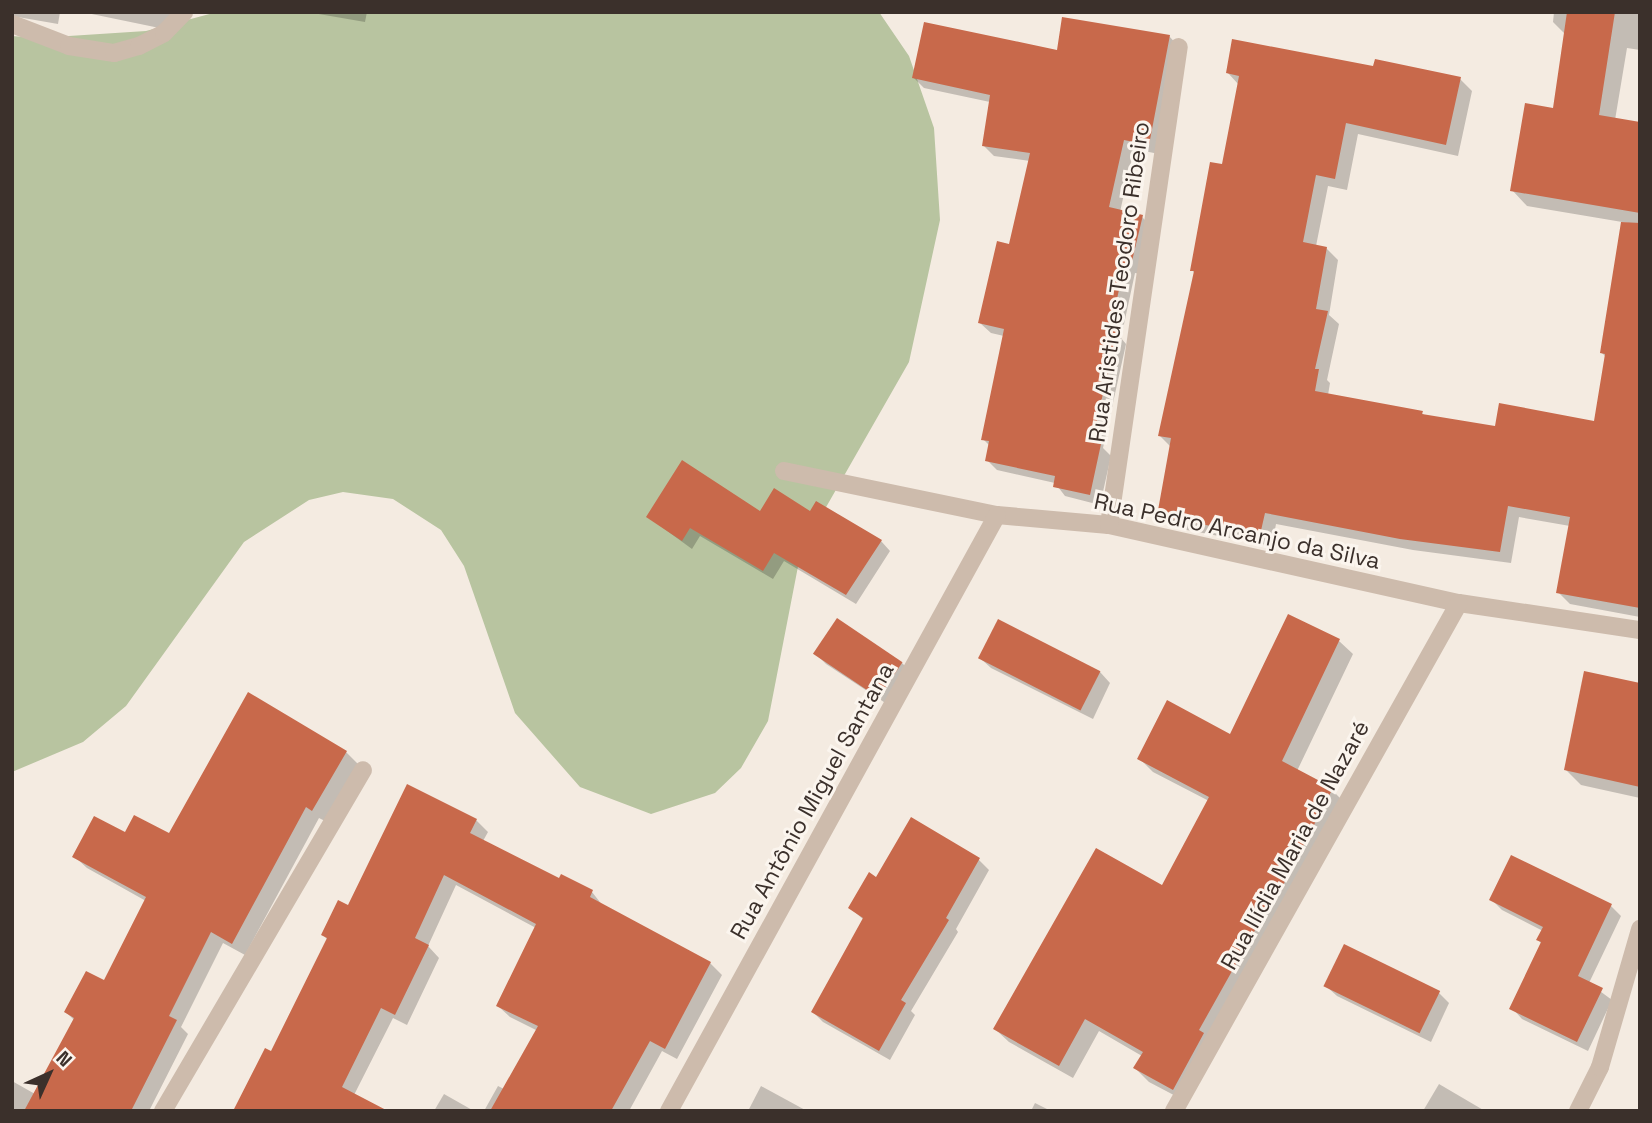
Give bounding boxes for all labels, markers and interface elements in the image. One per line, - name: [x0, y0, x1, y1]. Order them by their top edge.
- street label: Rua Aristides Teodoro Ribeiro: [1083, 120, 1155, 444]
- street label: Rua Pedro Arcanjo da Silva: [1091, 487, 1383, 575]
- street label: Rua Antônio Miguel Santana: [724, 658, 900, 944]
- street label: Rua Ilídia Maria de Nazaré: [1215, 716, 1375, 974]
- north arrow: [14, 1039, 84, 1109]
- text: N: [51, 1045, 78, 1072]

